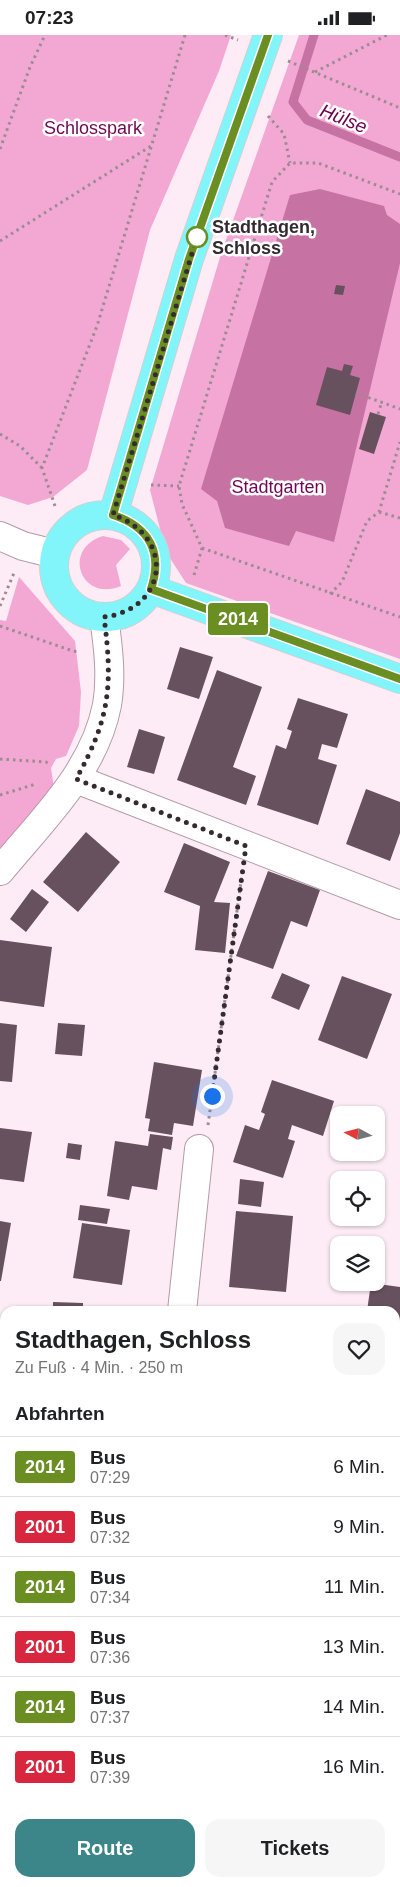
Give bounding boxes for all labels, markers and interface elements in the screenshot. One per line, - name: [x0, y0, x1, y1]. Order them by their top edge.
- text: 07:23: [25, 7, 74, 28]
- water label: Hülse: [317, 100, 370, 137]
- park label: Schlosspark: [44, 118, 143, 138]
- place label: Stadthagen, Schloss: [212, 217, 315, 258]
- marker: Stadthagen, Schloss: [186, 226, 208, 248]
- park label: Stadtgarten: [231, 477, 325, 497]
- line badge: 2014: [203, 603, 273, 635]
- text: 2014: [218, 609, 258, 629]
- your location: [200, 1084, 225, 1109]
- north arrow: [330, 1106, 385, 1161]
- map controls: [330, 1106, 385, 1291]
- button: locate: [330, 1171, 385, 1226]
- button: layers: [330, 1236, 385, 1291]
- button: heart: [333, 1323, 385, 1375]
- text: Stadthagen, Schloss: [15, 1326, 251, 1353]
- text: Zu Fuß · 4 Min. · 250 m: [15, 1359, 183, 1376]
- text: Abfahrten: [15, 1403, 105, 1424]
- text: Bus: [90, 1447, 126, 1468]
- text: 6 Min.: [333, 1456, 385, 1477]
- text: 2014: [25, 1457, 65, 1477]
- text: 07:29: [90, 1469, 130, 1486]
- text: Bus: [90, 1507, 126, 1528]
- text: 9 Min.: [333, 1516, 385, 1537]
- text: 2001: [25, 1517, 65, 1537]
- text: 07:32: [90, 1529, 130, 1546]
- text: Bus: [90, 1567, 126, 1588]
- text: 11 Min.: [324, 1576, 385, 1597]
- text: 2014: [25, 1577, 65, 1597]
- text: 07:34: [90, 1589, 130, 1606]
- text: Bus: [90, 1627, 126, 1648]
- text: 13 Min.: [323, 1636, 385, 1657]
- text: 2001: [25, 1637, 65, 1657]
- text: 07:36: [90, 1649, 130, 1666]
- text: Bus: [90, 1687, 126, 1708]
- text: 14 Min.: [323, 1696, 385, 1717]
- text: 2014: [25, 1697, 65, 1717]
- text: 07:37: [90, 1709, 130, 1726]
- text: Bus: [90, 1747, 126, 1768]
- text: 16 Min.: [323, 1756, 385, 1777]
- text: 2001: [25, 1757, 65, 1777]
- text: 07:39: [90, 1769, 130, 1786]
- button: Route: [15, 1819, 195, 1877]
- button: Tickets: [205, 1819, 385, 1877]

